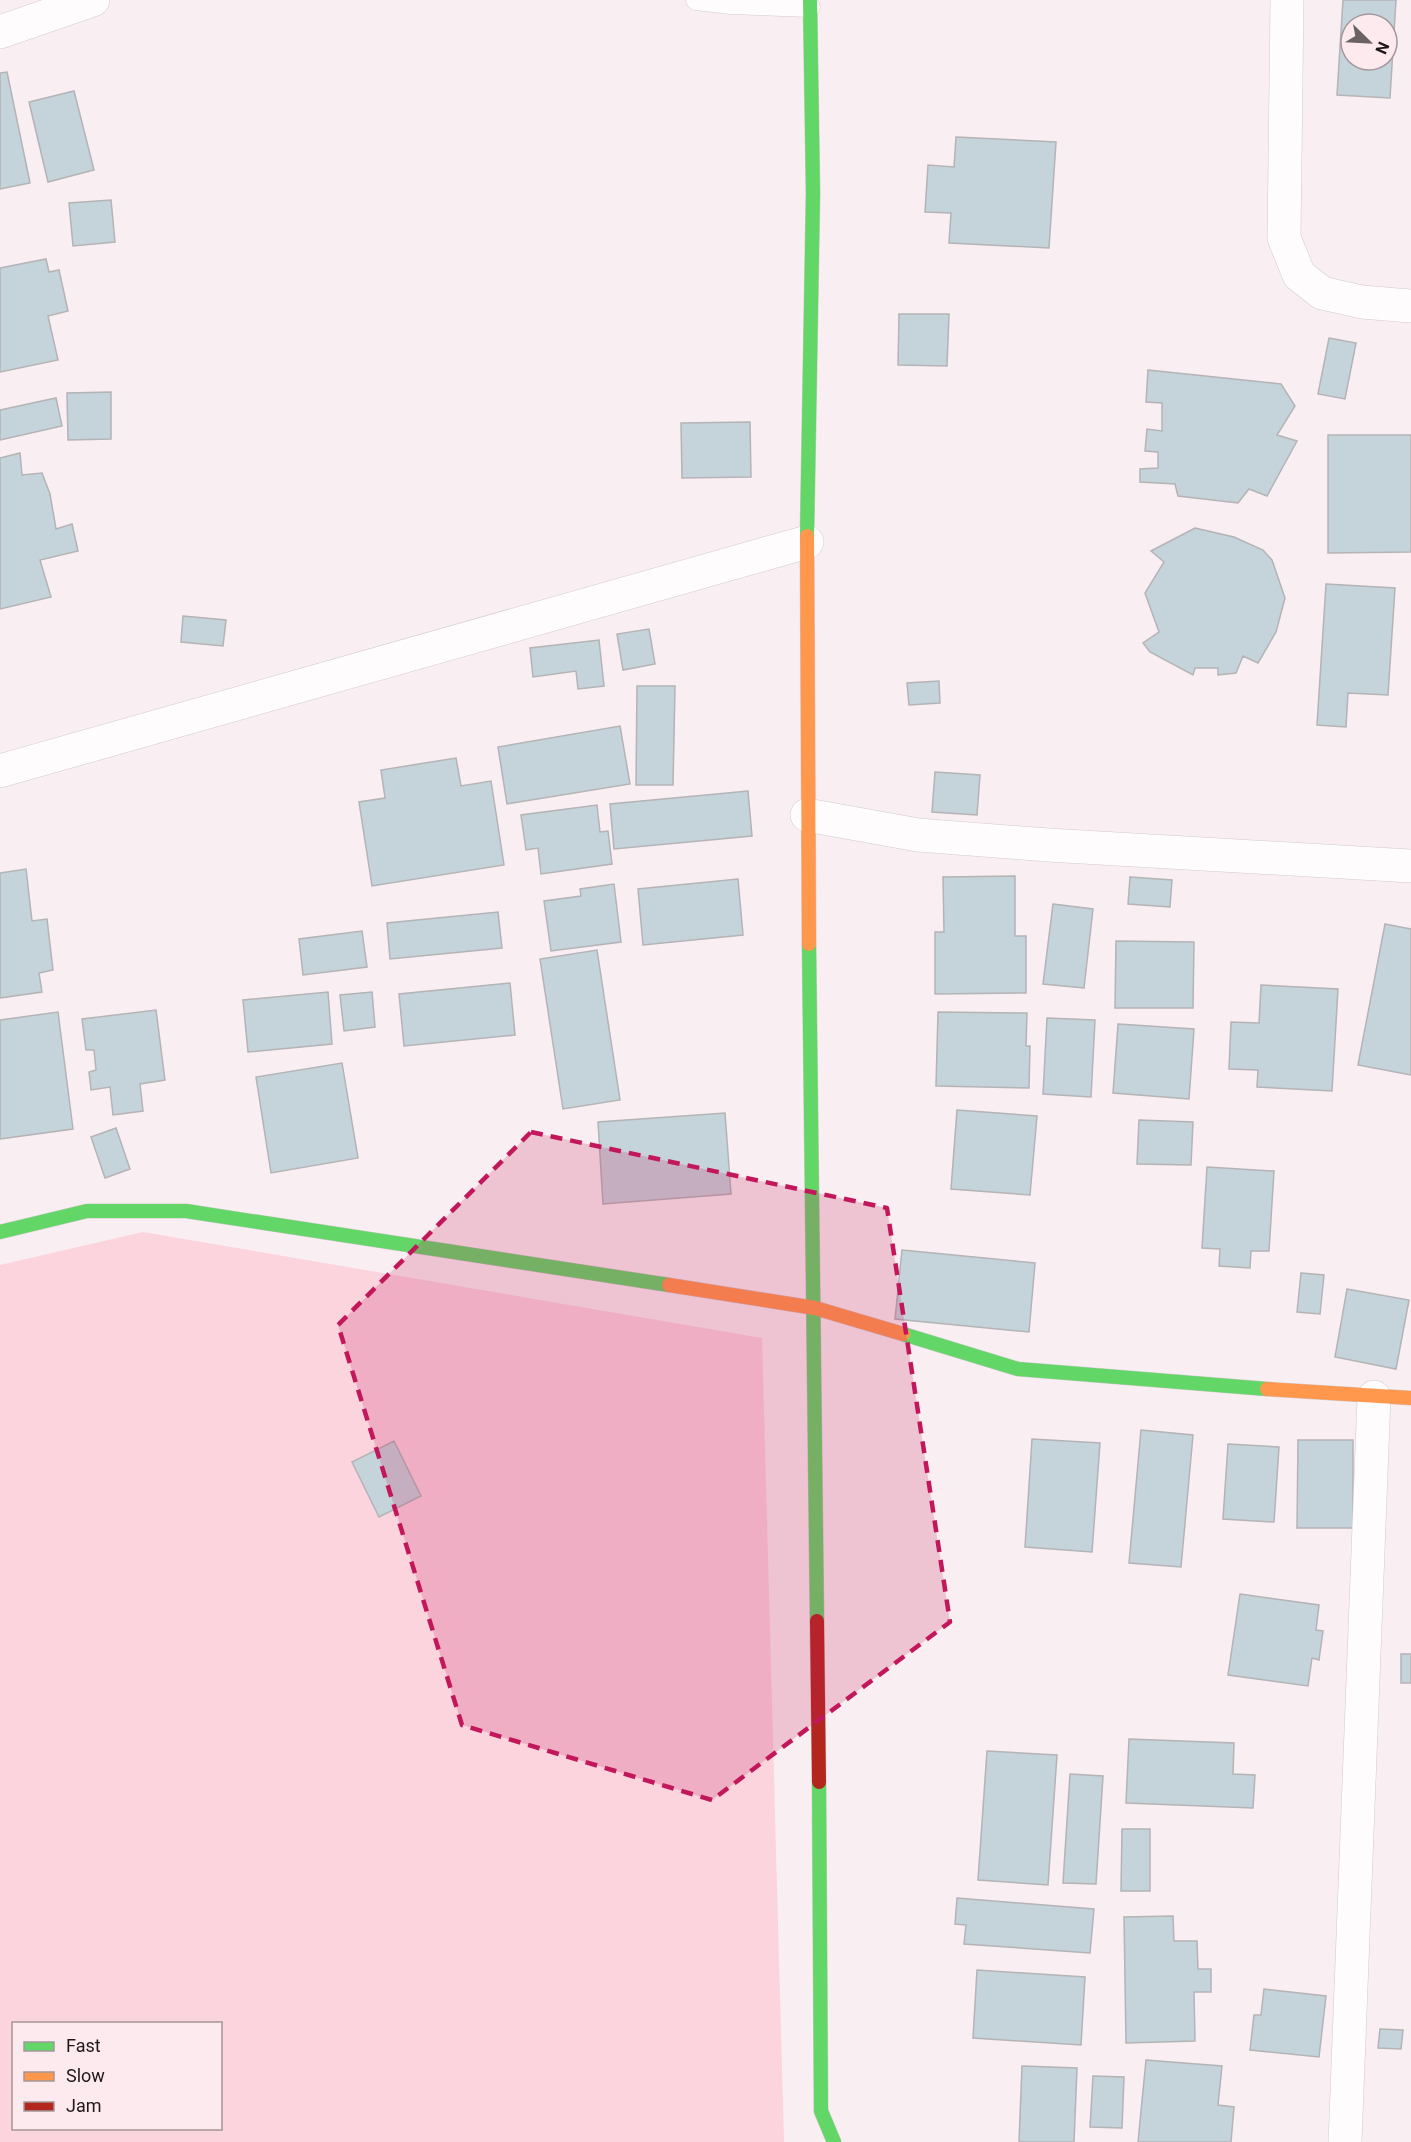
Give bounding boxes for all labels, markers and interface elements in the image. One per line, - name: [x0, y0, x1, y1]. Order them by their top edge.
- north arrow: [1339, 12, 1399, 72]
- text: N: [1371, 39, 1393, 57]
- legend: [12, 2022, 222, 2130]
- text: Fast: [66, 2035, 101, 2056]
- text: Slow: [66, 2065, 105, 2086]
- text: Jam: [66, 2095, 102, 2116]

